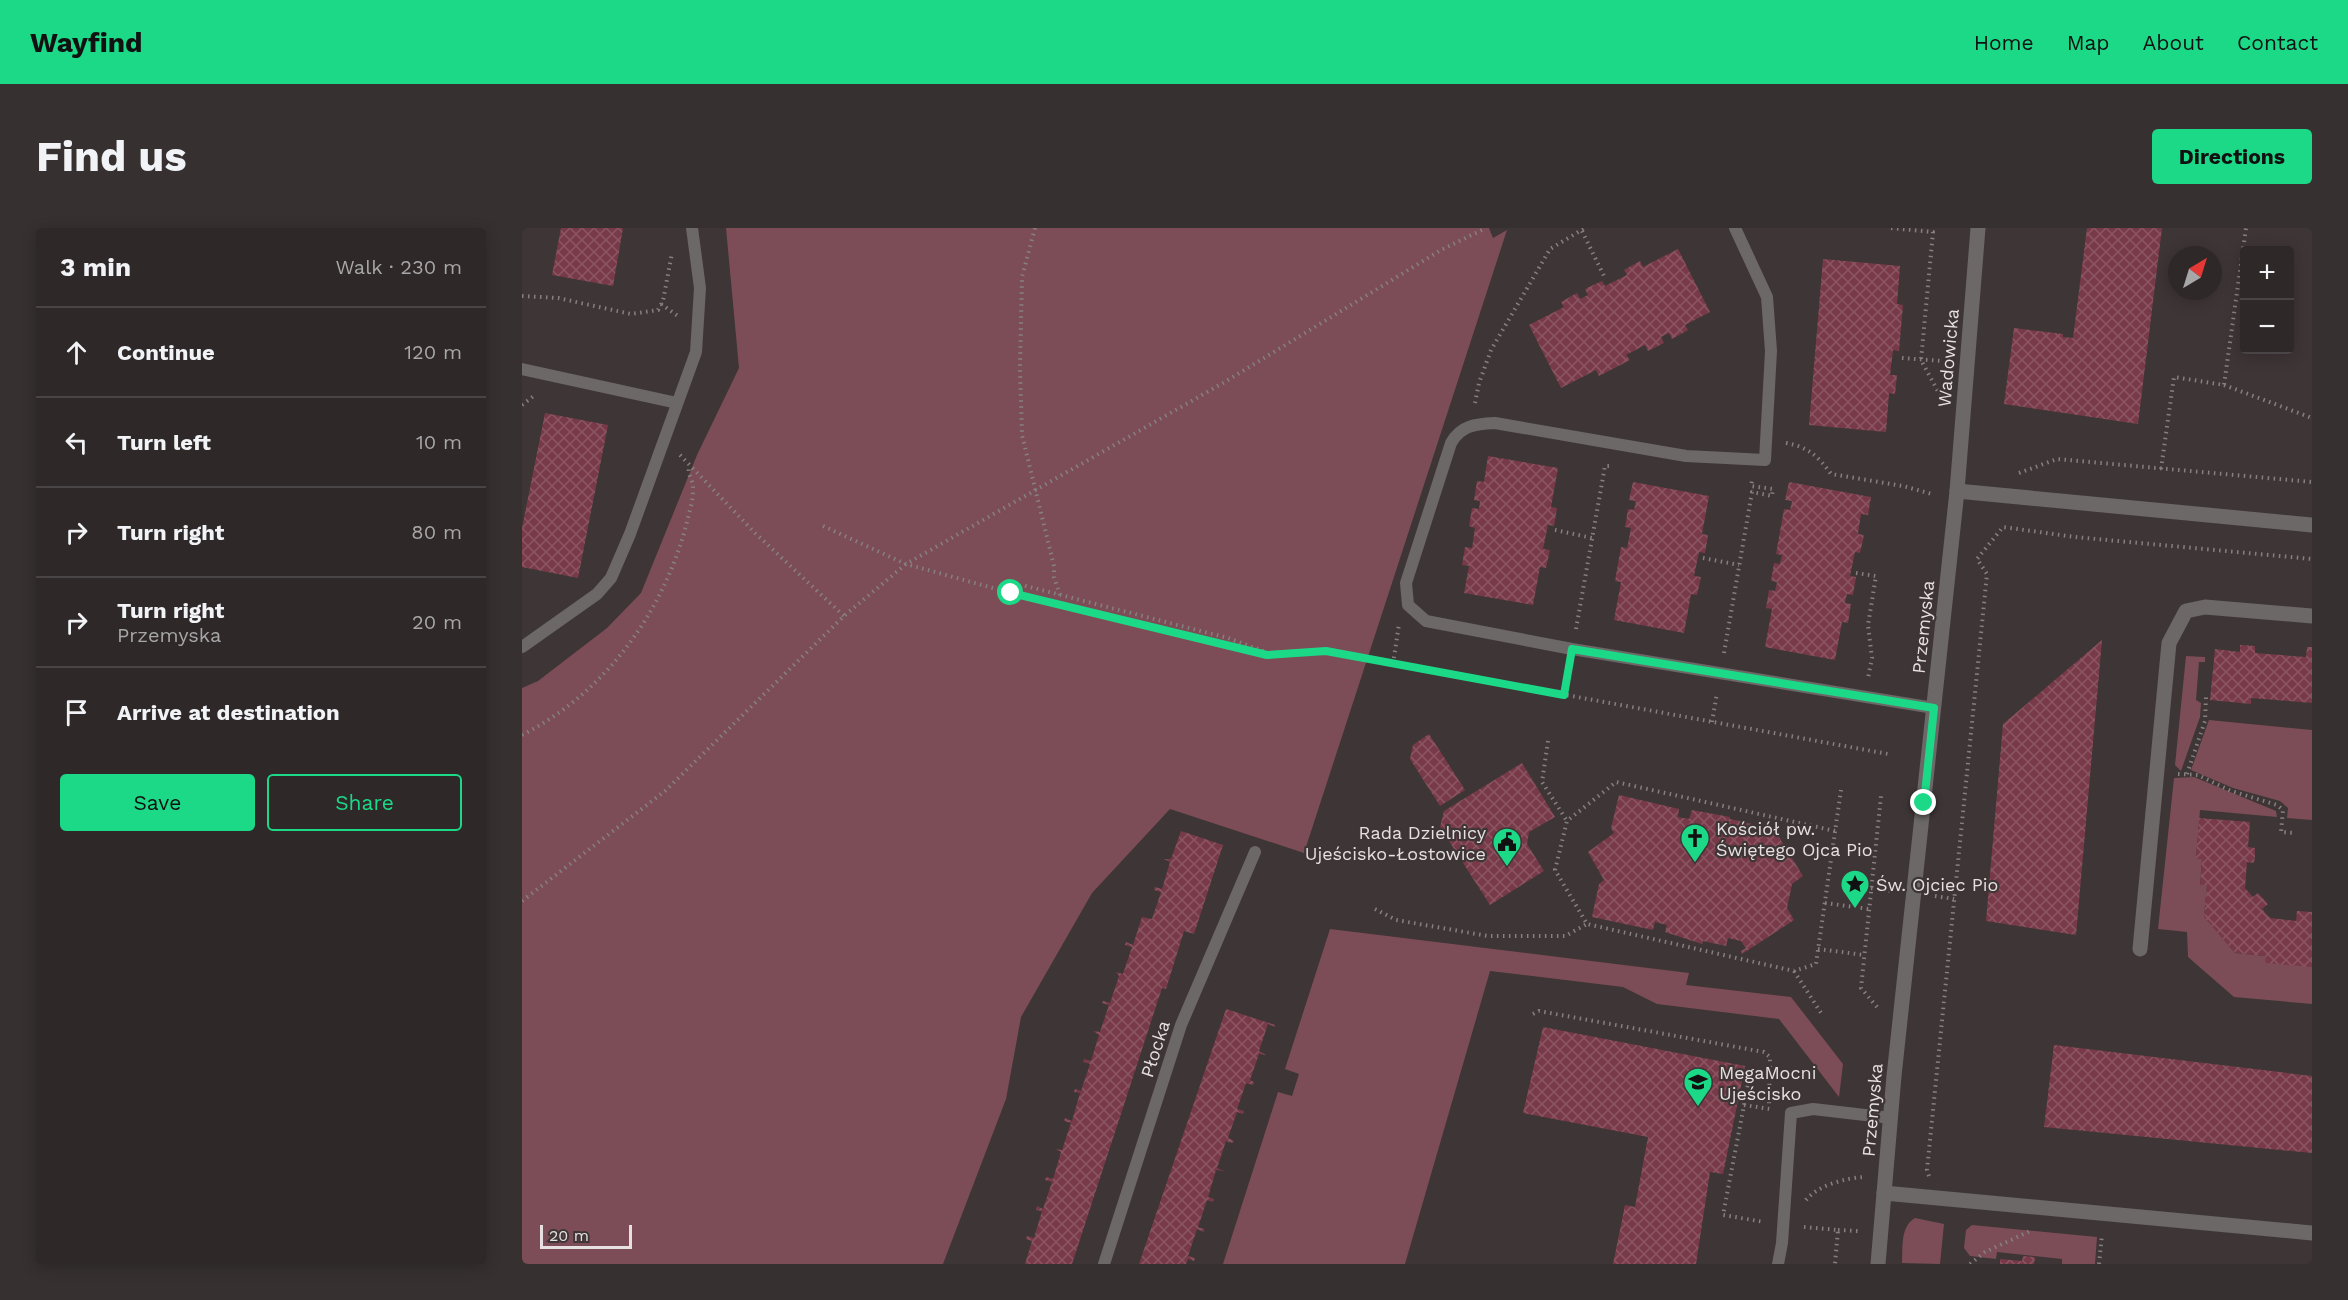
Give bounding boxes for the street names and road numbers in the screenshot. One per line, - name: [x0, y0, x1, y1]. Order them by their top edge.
- street label: Wadowicka: [1933, 308, 1963, 408]
- street label: Przemyska: [1908, 579, 1938, 675]
- street label: Płocka: [1136, 1018, 1174, 1080]
- street label: Przemyska: [1857, 1062, 1887, 1158]

